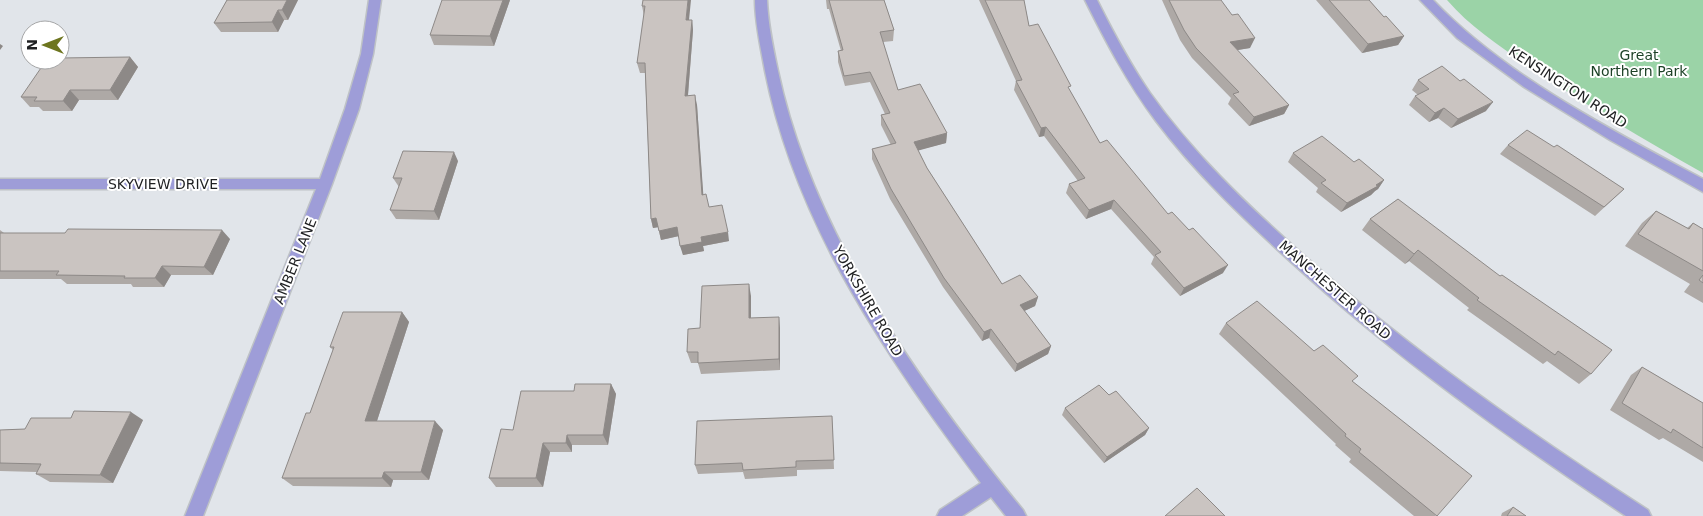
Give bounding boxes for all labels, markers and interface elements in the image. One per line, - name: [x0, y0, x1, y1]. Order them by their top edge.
- north arrow: [20, 20, 70, 70]
- text: N: [24, 39, 40, 51]
- street label: KENSINGTON ROAD: [1506, 43, 1630, 131]
- park label: Great Northern Park: [1591, 47, 1688, 79]
- street label: SKYVIEW DRIVE: [108, 176, 218, 192]
- street label: AMBER LANE: [270, 216, 320, 306]
- street label: MANCHESTER ROAD: [1276, 237, 1394, 343]
- street label: YORKSHIRE ROAD: [829, 242, 906, 359]

